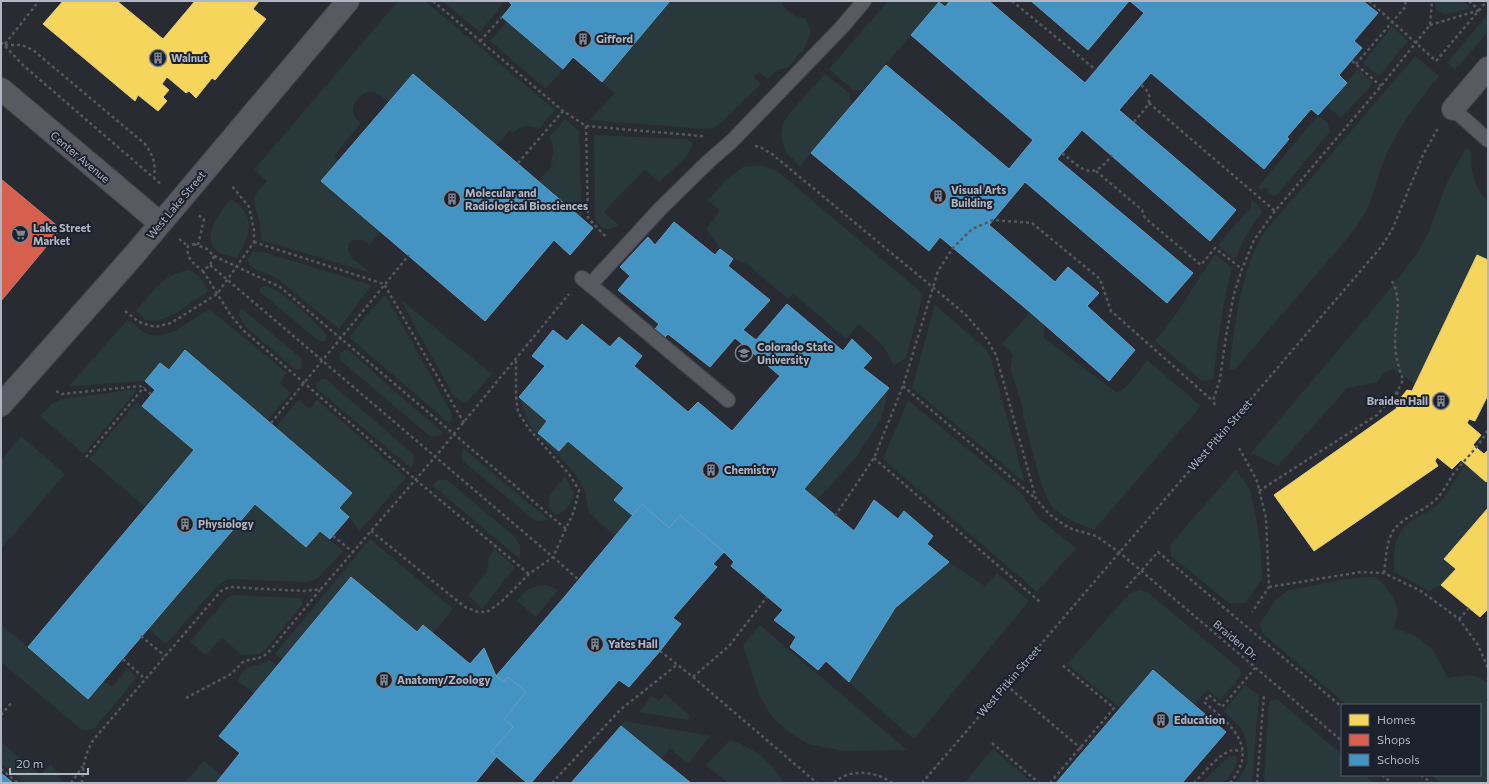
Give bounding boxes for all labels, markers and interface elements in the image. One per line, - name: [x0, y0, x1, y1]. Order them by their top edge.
- building icon: Gifford: [573, 29, 593, 49]
- place label: Gifford: [596, 32, 633, 45]
- building icon: Walnut: [148, 48, 168, 68]
- place label: Walnut: [171, 51, 208, 64]
- street label: Center Avenue: [48, 128, 113, 185]
- street label: West Lake Street: [143, 168, 208, 241]
- place label: Visual Arts Building: [951, 183, 1006, 209]
- place label: Molecular and Radiological Biosciences: [465, 186, 588, 212]
- building icon: Visual Arts Building: [928, 186, 948, 206]
- building icon: Molecular and Radiological Biosciences: [442, 189, 462, 209]
- place label: Lake Street Market: [33, 221, 91, 247]
- supermarket icon: Lake Street Market: [10, 224, 30, 244]
- place label: Colorado State University: [757, 340, 834, 366]
- school or university icon: Colorado State University: [734, 343, 754, 363]
- building icon: Braiden Hall: [1431, 391, 1451, 411]
- place label: Braiden Hall: [1367, 394, 1428, 407]
- street label: West Pitkin Street: [1185, 396, 1254, 473]
- building icon: Chemistry: [701, 460, 721, 480]
- place label: Chemistry: [724, 463, 777, 476]
- building icon: Physiology: [175, 514, 195, 534]
- place label: Physiology: [198, 517, 254, 530]
- street label: Braiden Dr.: [1211, 617, 1262, 663]
- building icon: Yates Hall: [585, 634, 605, 654]
- place label: Yates Hall: [608, 637, 658, 650]
- street label: West Pitkin Street: [974, 642, 1043, 719]
- building icon: Anatomy/Zoology: [374, 670, 394, 690]
- place label: Anatomy/Zoology: [397, 673, 491, 686]
- legend: [1341, 704, 1481, 776]
- building icon: Education: [1151, 710, 1171, 730]
- text: Homes: [1377, 712, 1415, 726]
- place label: Education: [1174, 713, 1225, 726]
- text: Shops: [1377, 732, 1411, 746]
- scale bar: [10, 750, 88, 776]
- text: Schools: [1377, 752, 1420, 766]
- text: 20 m: [16, 756, 43, 770]

